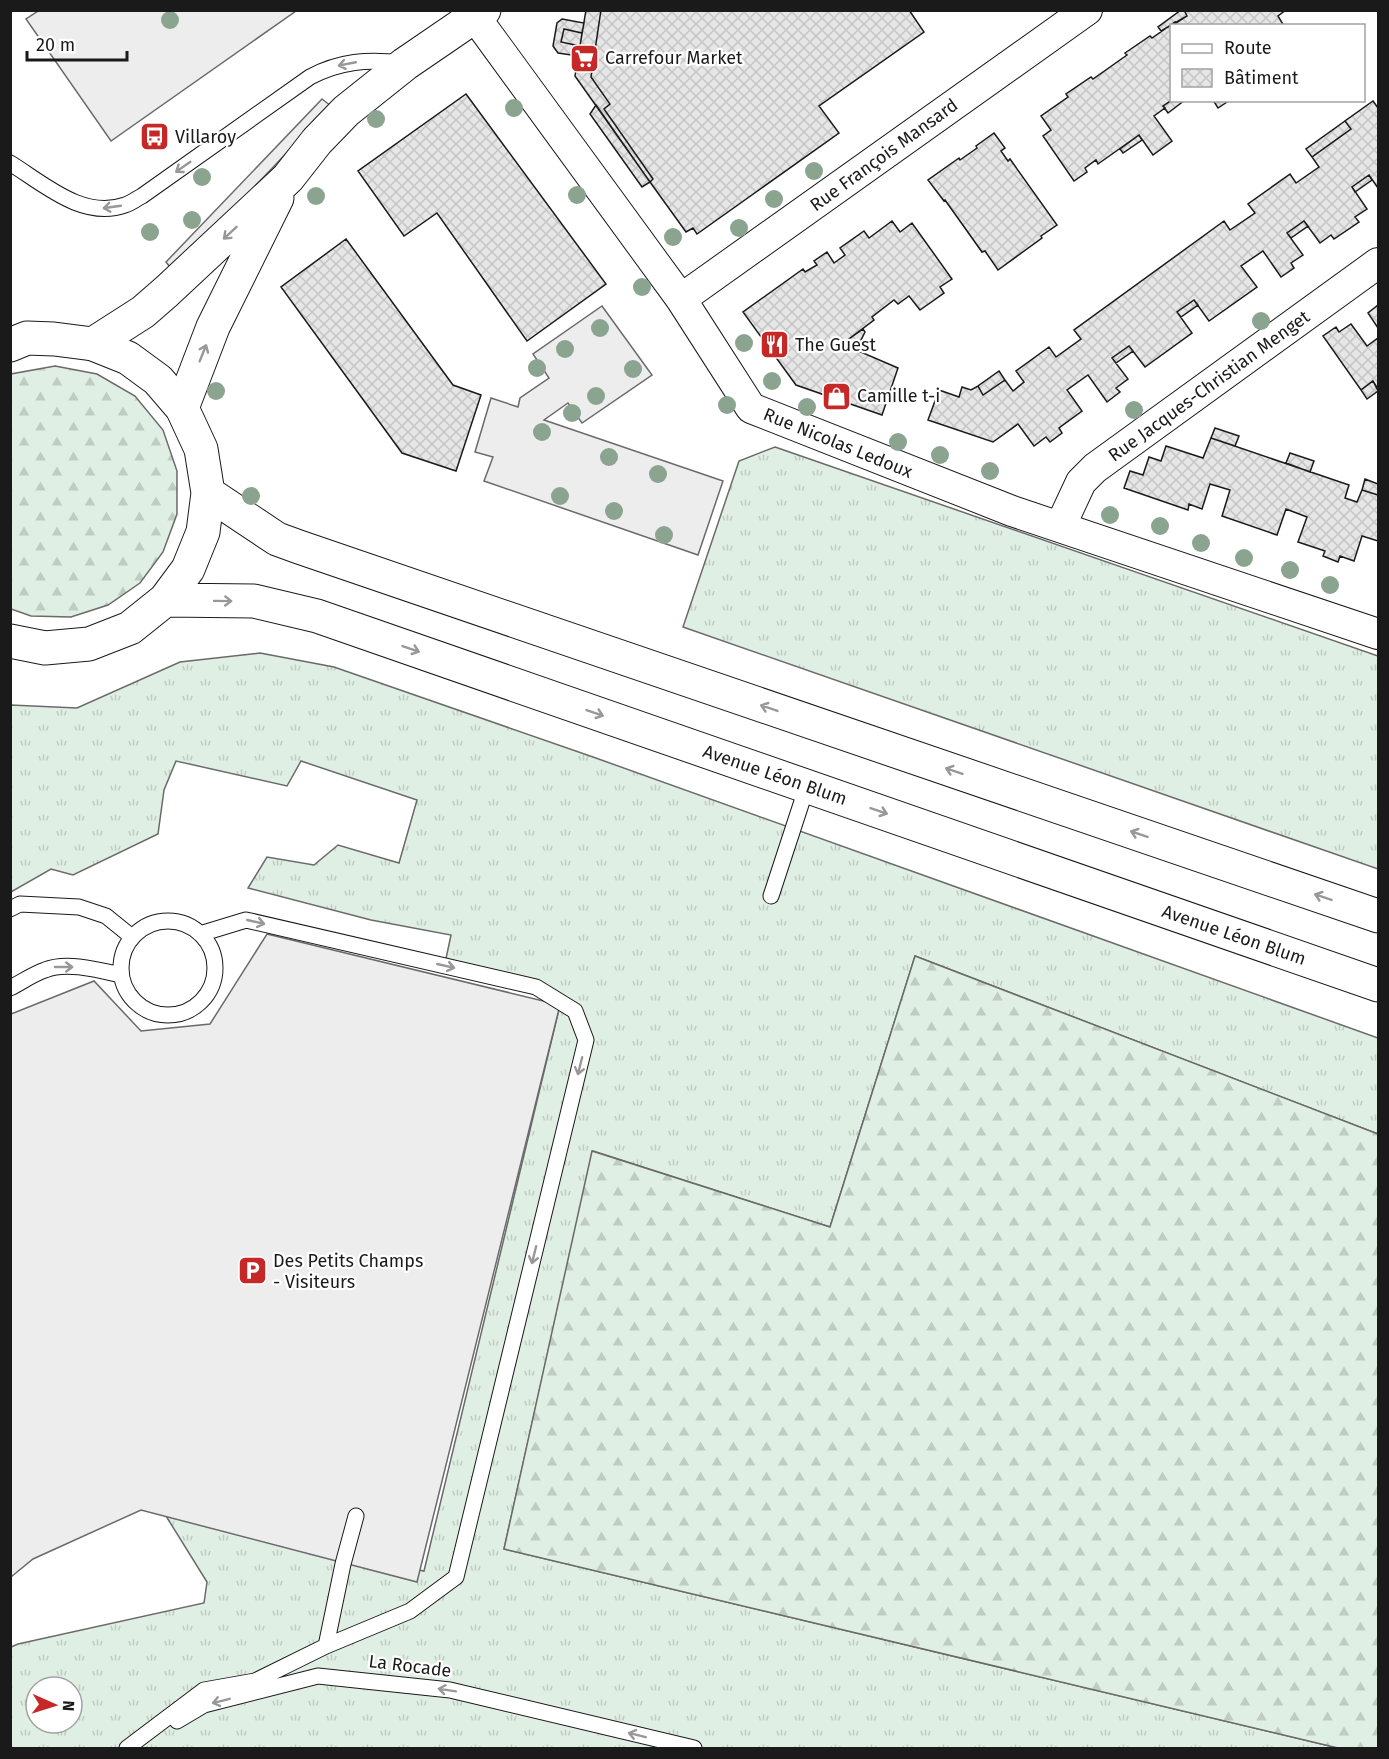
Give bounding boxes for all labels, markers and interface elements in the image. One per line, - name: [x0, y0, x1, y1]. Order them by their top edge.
- scale bar: [27, 24, 128, 62]
- legend: [1170, 24, 1365, 102]
- text: 20 m: [36, 34, 75, 56]
- text: Route: [1224, 37, 1272, 59]
- supermarket icon: Carrefour Market: [568, 42, 600, 74]
- place label: Carrefour Market: [605, 47, 743, 69]
- one-way arrow: [338, 59, 357, 70]
- text: Bâtiment: [1224, 67, 1299, 89]
- street label: Rue François Mansard: [806, 94, 962, 216]
- bus stop icon: Villaroy: [138, 121, 170, 153]
- place label: Villaroy: [175, 126, 236, 148]
- one-way arrow: [175, 161, 192, 173]
- one-way arrow: [103, 202, 122, 213]
- one-way arrow: [222, 225, 237, 240]
- street label: Rue Jacques-Christian Menget: [1104, 305, 1314, 466]
- restaurant icon: The Guest: [758, 329, 790, 361]
- place label: The Guest: [795, 334, 876, 356]
- one-way arrow: [198, 345, 209, 363]
- shop icon: Camille t-i: [820, 380, 852, 412]
- place label: Camille t-i: [857, 385, 940, 407]
- street label: Rue Nicolas Ledoux: [760, 403, 916, 483]
- one-way arrow: [213, 595, 233, 607]
- one-way arrow: [401, 644, 420, 655]
- one-way arrow: [761, 701, 779, 712]
- one-way arrow: [585, 708, 604, 719]
- street label: Avenue Léon Blum: [700, 740, 850, 810]
- one-way arrow: [945, 764, 964, 775]
- one-way arrow: [869, 807, 888, 818]
- one-way arrow: [1130, 827, 1149, 838]
- one-way arrow: [1314, 890, 1333, 901]
- street label: Avenue Léon Blum: [1159, 900, 1309, 970]
- one-way arrow: [247, 917, 266, 929]
- one-way arrow: [53, 961, 73, 973]
- one-way arrow: [437, 961, 456, 973]
- one-way arrow: [573, 1056, 585, 1075]
- one-way arrow: [527, 1245, 539, 1264]
- place label: Des Petits Champs - Visiteurs: [273, 1250, 423, 1293]
- parking icon: Des Petits Champs - Visiteurs: [236, 1255, 268, 1287]
- street label: La Rocade: [367, 1650, 453, 1682]
- north arrow: [24, 1675, 84, 1735]
- one-way arrow: [438, 1684, 458, 1695]
- one-way arrow: [212, 1695, 231, 1707]
- text: N: [59, 1700, 78, 1712]
- one-way arrow: [628, 1728, 647, 1740]

